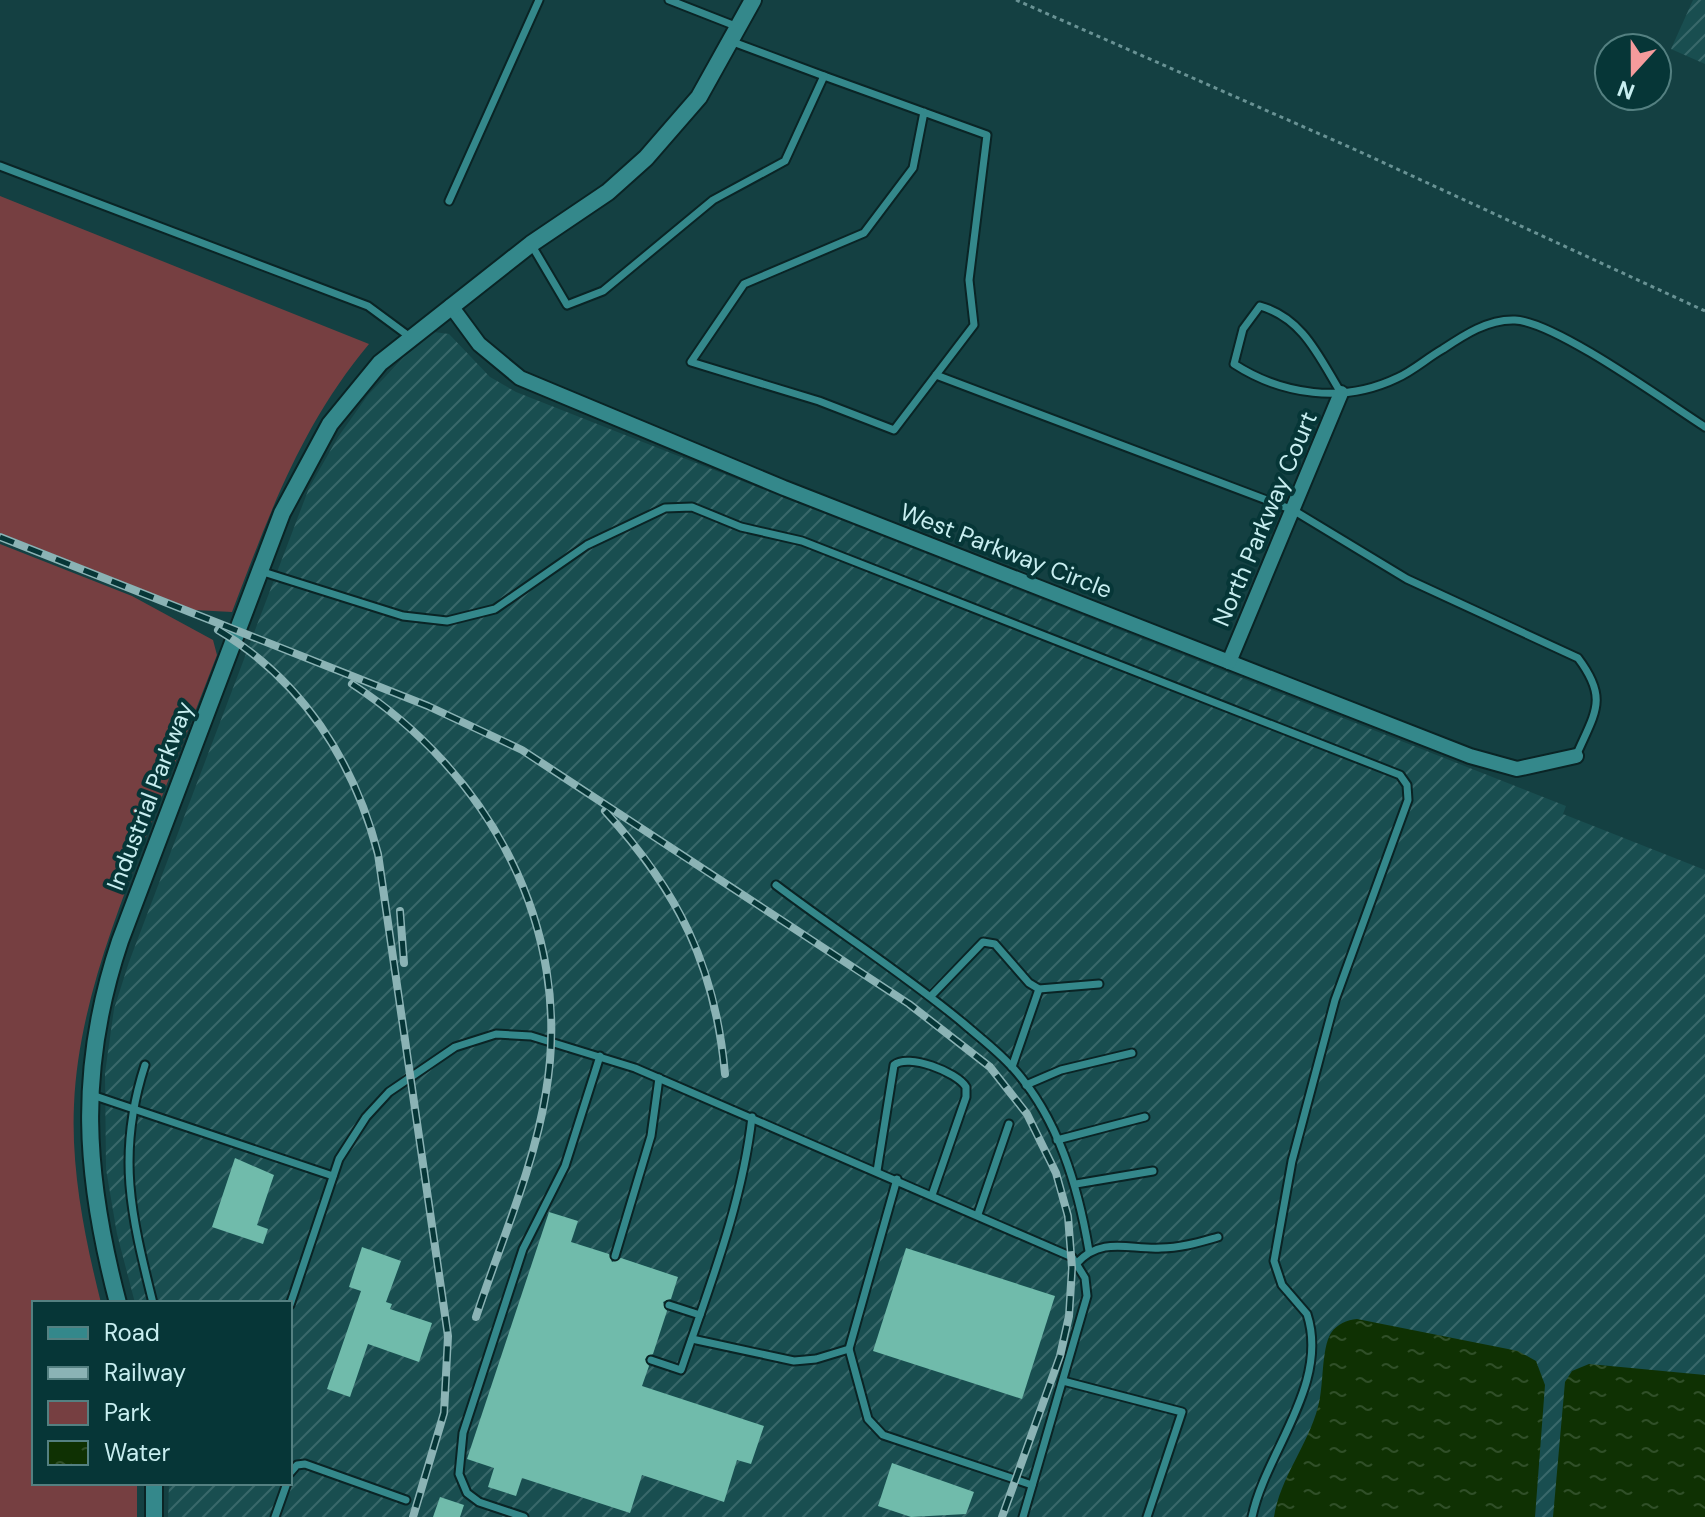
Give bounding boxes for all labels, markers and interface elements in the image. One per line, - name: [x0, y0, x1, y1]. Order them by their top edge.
- north arrow: [1593, 32, 1673, 112]
- text: N: [1613, 74, 1639, 107]
- street label: North Parkway Court: [1205, 407, 1324, 631]
- street label: West Parkway Circle: [896, 496, 1117, 605]
- street label: Industrial Parkway: [99, 697, 200, 895]
- legend: [32, 1301, 292, 1485]
- text: Road: [104, 1317, 160, 1348]
- text: Railway: [104, 1357, 186, 1388]
- text: Park: [104, 1397, 151, 1428]
- text: Water: [104, 1437, 170, 1468]

